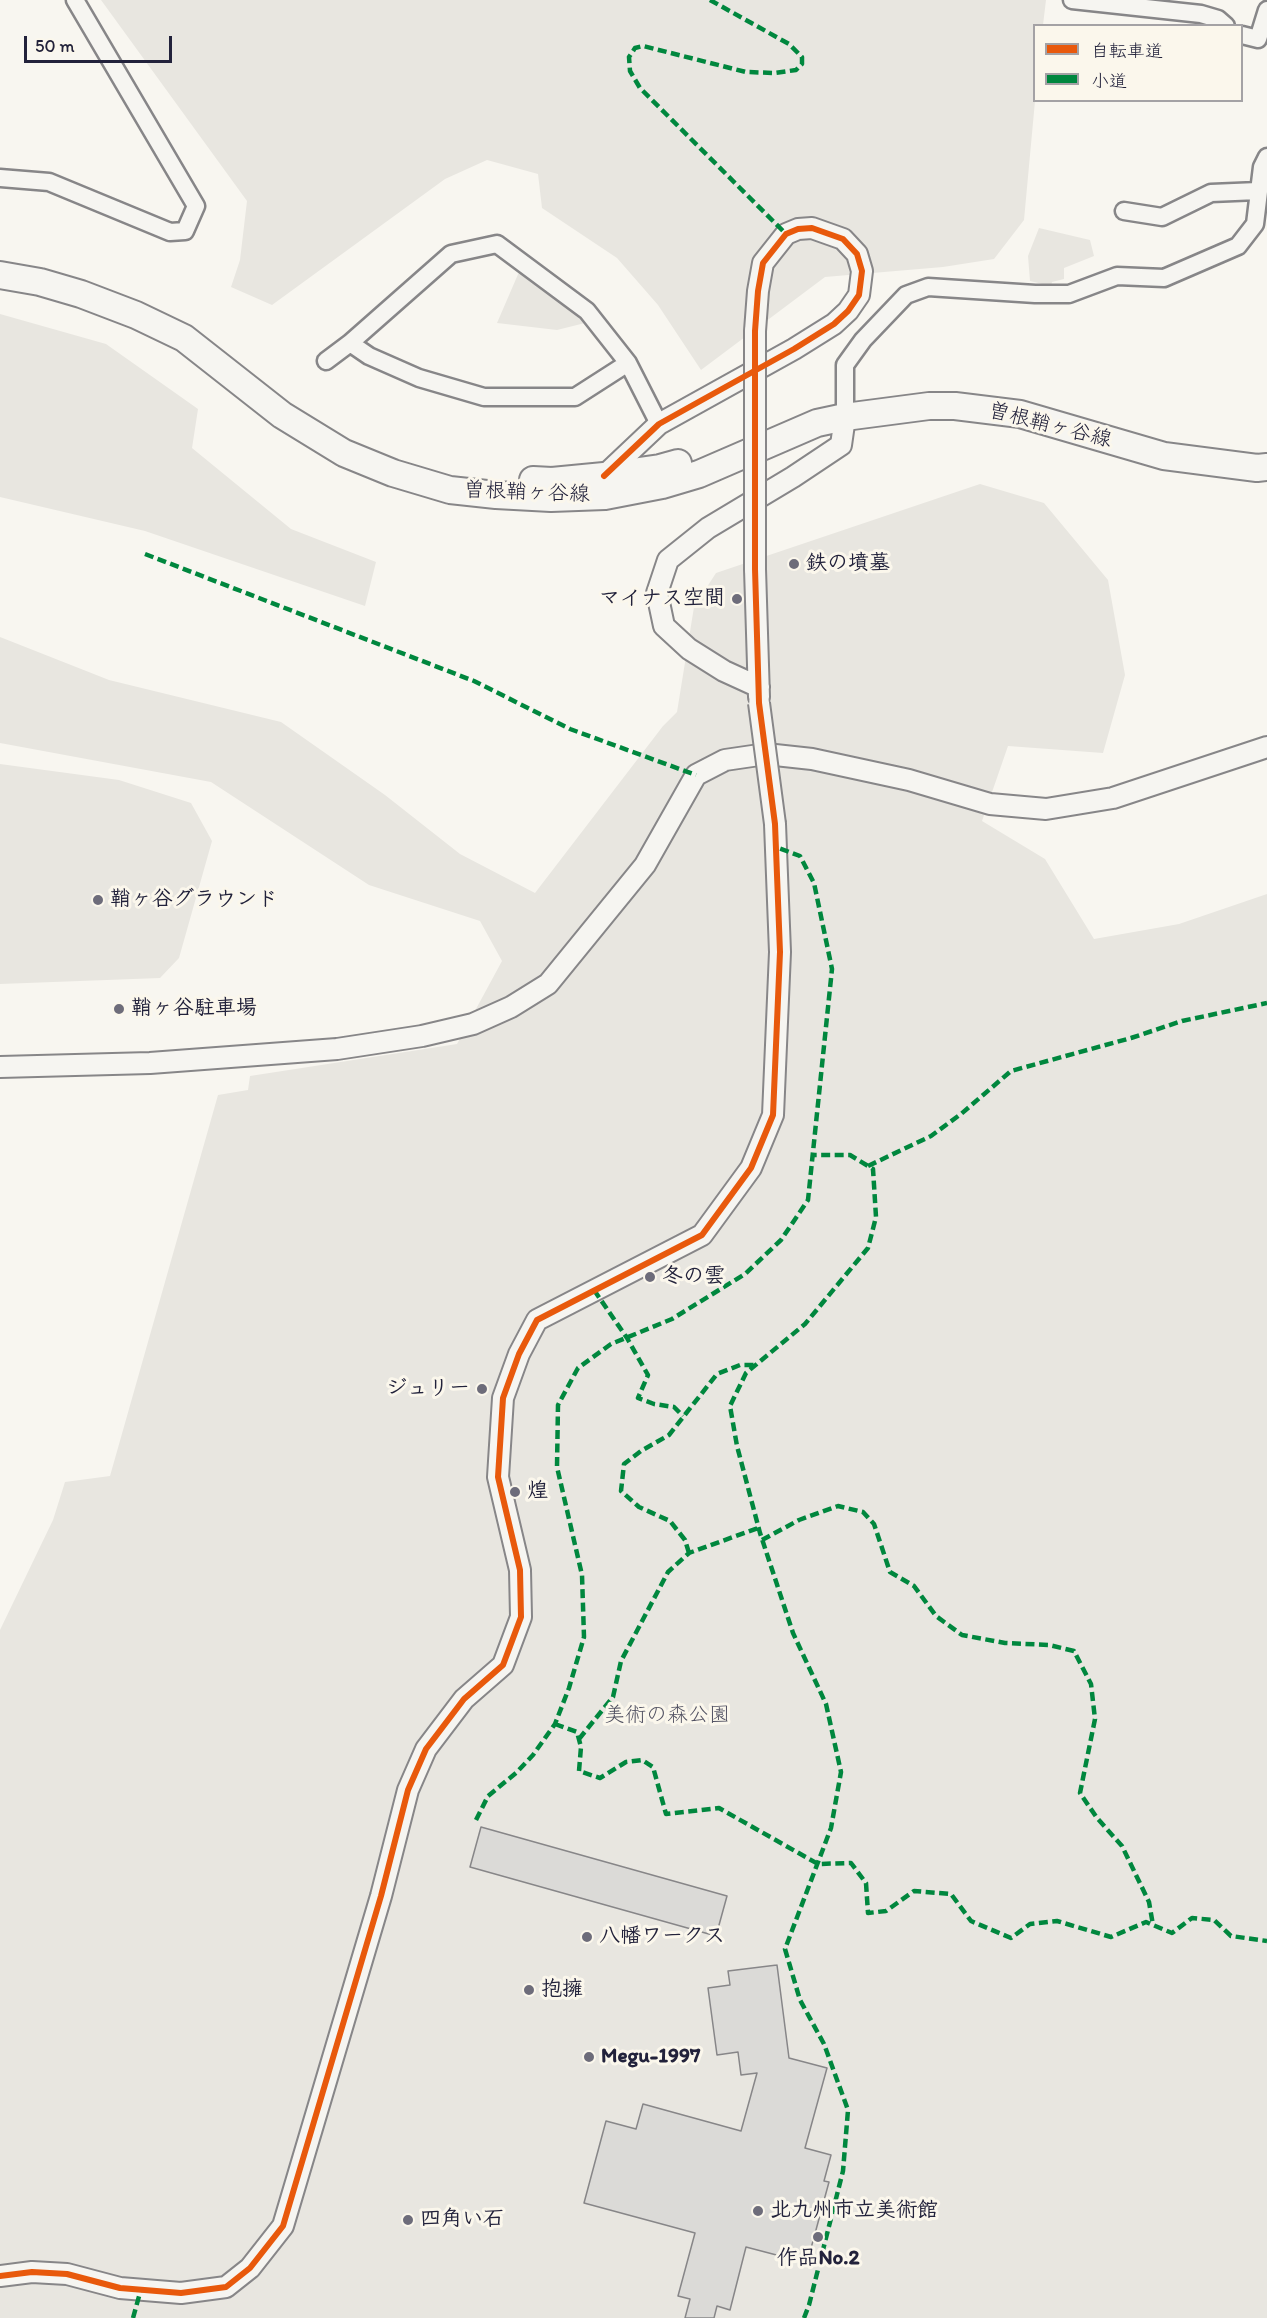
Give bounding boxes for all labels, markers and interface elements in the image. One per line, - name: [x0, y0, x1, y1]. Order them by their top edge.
- scale bar: [27, 24, 176, 62]
- legend: [1033, 24, 1243, 102]
- text: 50 m: [35, 35, 75, 57]
- text: 自転車道: [1091, 40, 1163, 62]
- text: 小道: [1091, 70, 1127, 92]
- street label: 曽根鞘ヶ谷線: [986, 399, 1114, 453]
- street label: 曽根鞘ヶ谷線: [464, 478, 590, 508]
- place label: 鉄の墳墓: [806, 551, 890, 577]
- marker: 鉄の墳墓: [787, 557, 801, 571]
- place label: マイナス空間: [599, 586, 725, 612]
- marker: マイナス空間: [730, 592, 744, 606]
- place label: 鞘ヶ谷グラウンド: [110, 887, 278, 913]
- marker: 鞘ヶ谷グラウンド: [91, 893, 105, 907]
- place label: 鞘ヶ谷駐車場: [131, 996, 257, 1022]
- marker: 鞘ヶ谷駐車場: [112, 1002, 126, 1016]
- place label: 冬の雲: [662, 1264, 725, 1290]
- marker: 冬の雲: [643, 1270, 657, 1284]
- place label: ジュリー: [386, 1376, 470, 1402]
- marker: ジュリー: [475, 1382, 489, 1396]
- place label: 煌: [527, 1479, 548, 1505]
- marker: 煌: [508, 1485, 522, 1499]
- park label: 美術の森公園: [604, 1703, 730, 1729]
- place label: 八幡ワークス: [599, 1924, 725, 1950]
- marker: 八幡ワークス: [580, 1930, 594, 1944]
- place label: 抱擁: [541, 1977, 583, 2003]
- marker: 抱擁: [522, 1983, 536, 1997]
- place label: Megu-1997: [601, 2044, 700, 2070]
- marker: Megu-1997: [582, 2050, 596, 2064]
- place label: 北九州市立美術館: [770, 2198, 938, 2224]
- marker: 北九州市立美術館: [751, 2204, 765, 2218]
- place label: 四角い石: [420, 2207, 504, 2233]
- marker: 四角い石: [401, 2213, 415, 2227]
- marker: 作品No.2: [811, 2230, 825, 2244]
- place label: 作品No.2: [776, 2246, 860, 2272]

